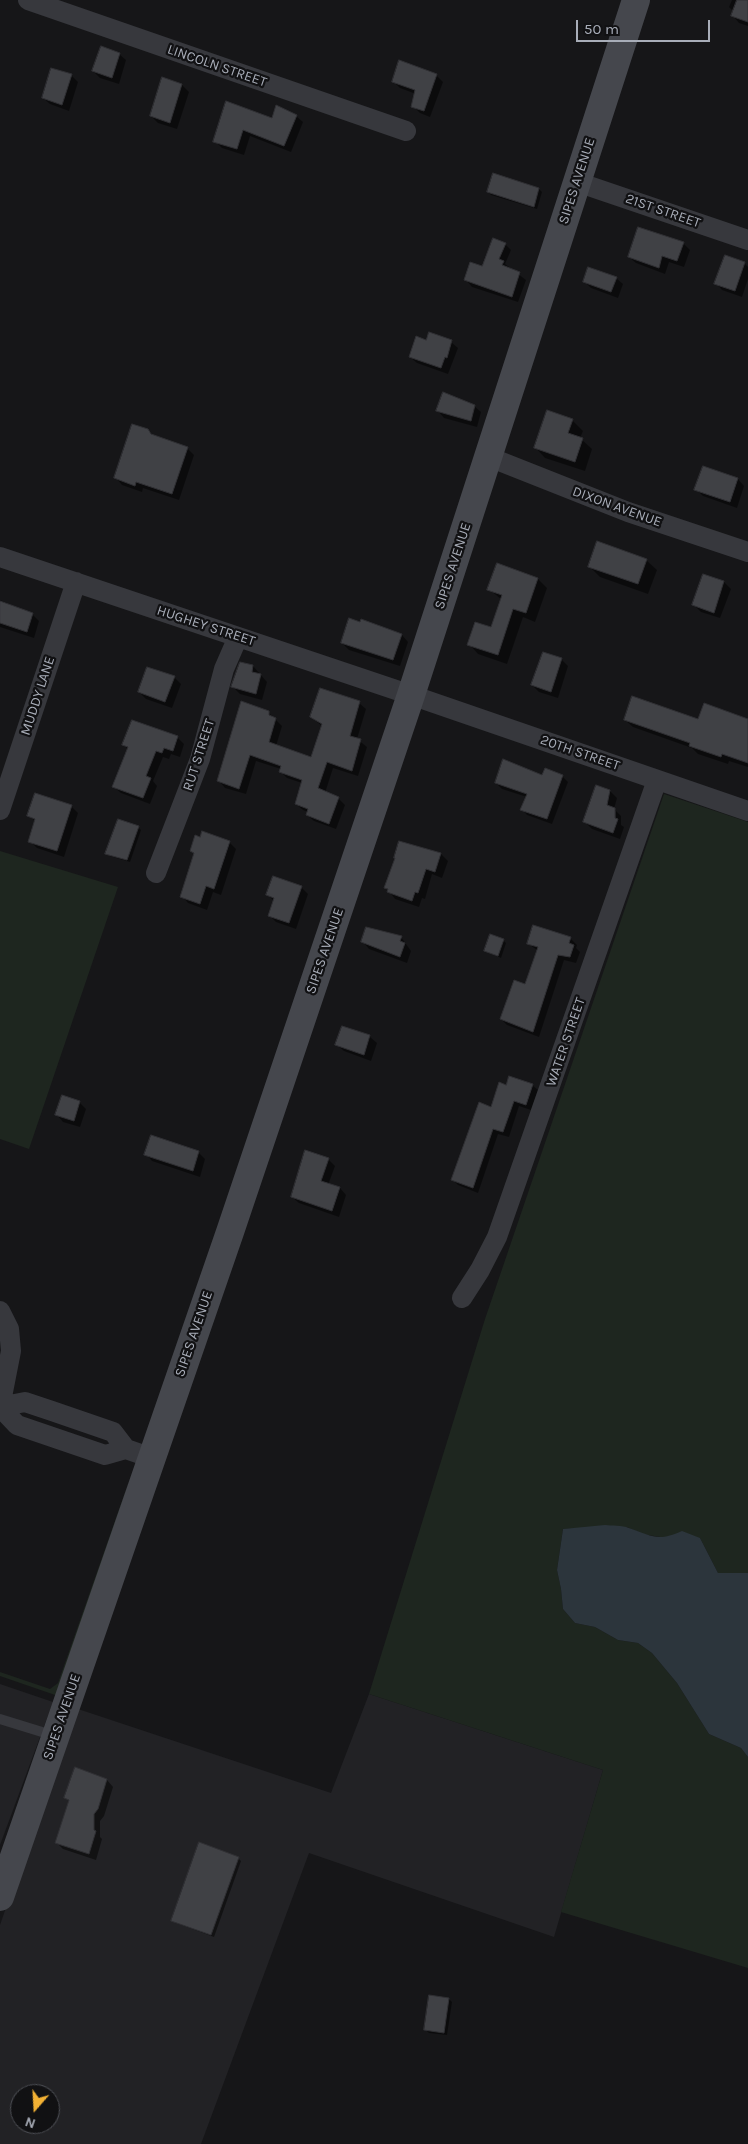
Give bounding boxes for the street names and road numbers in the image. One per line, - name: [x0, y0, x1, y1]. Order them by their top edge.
- street label: LINCOLN STREET: [165, 41, 269, 91]
- street label: SIPES AVENUE: [555, 136, 599, 226]
- street label: 21ST STREET: [623, 190, 703, 232]
- street label: DIXON AVENUE: [570, 483, 664, 531]
- street label: SIPES AVENUE: [431, 521, 475, 611]
- street label: HUGHEY STREET: [155, 602, 257, 650]
- street label: MUDDY LANE: [17, 654, 59, 738]
- street label: RUT STREET: [179, 717, 219, 793]
- street label: 20TH STREET: [538, 732, 622, 774]
- street label: SIPES AVENUE: [302, 906, 348, 996]
- street label: WATER STREET: [543, 995, 589, 1089]
- street label: SIPES AVENUE: [171, 1289, 217, 1379]
- street label: SIPES AVENUE: [39, 1672, 85, 1762]

